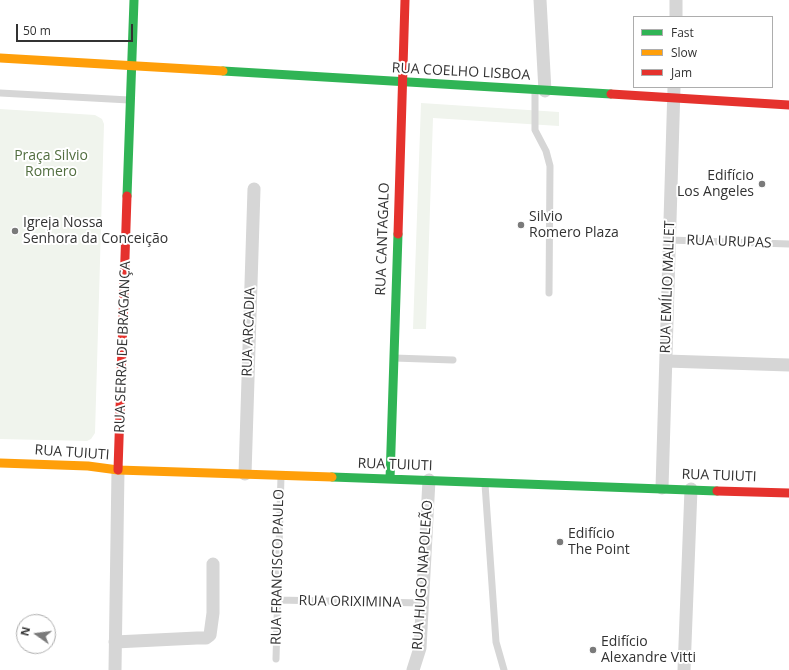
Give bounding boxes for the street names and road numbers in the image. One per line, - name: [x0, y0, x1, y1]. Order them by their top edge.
- street label: RUA COELHO LISBOA: [391, 60, 531, 84]
- street label: RUA CANTAGALO: [373, 182, 393, 296]
- street label: RUA EMÍLIO MALLET: [657, 220, 679, 354]
- street label: RUA URUPAS: [686, 232, 772, 252]
- street label: RUA SERRA DE BRAGANÇA: [112, 261, 134, 433]
- street label: RUA ARCADIA: [239, 287, 259, 377]
- street label: RUA TUIUTI: [34, 442, 110, 464]
- street label: RUA TUIUTI: [357, 455, 433, 475]
- street label: RUA TUIUTI: [681, 466, 757, 486]
- street label: RUA FRANCISCO PAULO: [268, 489, 288, 645]
- street label: RUA HUGO NAPOLEÃO: [409, 500, 437, 650]
- street label: RUA ORIXIMINA: [299, 593, 401, 611]

